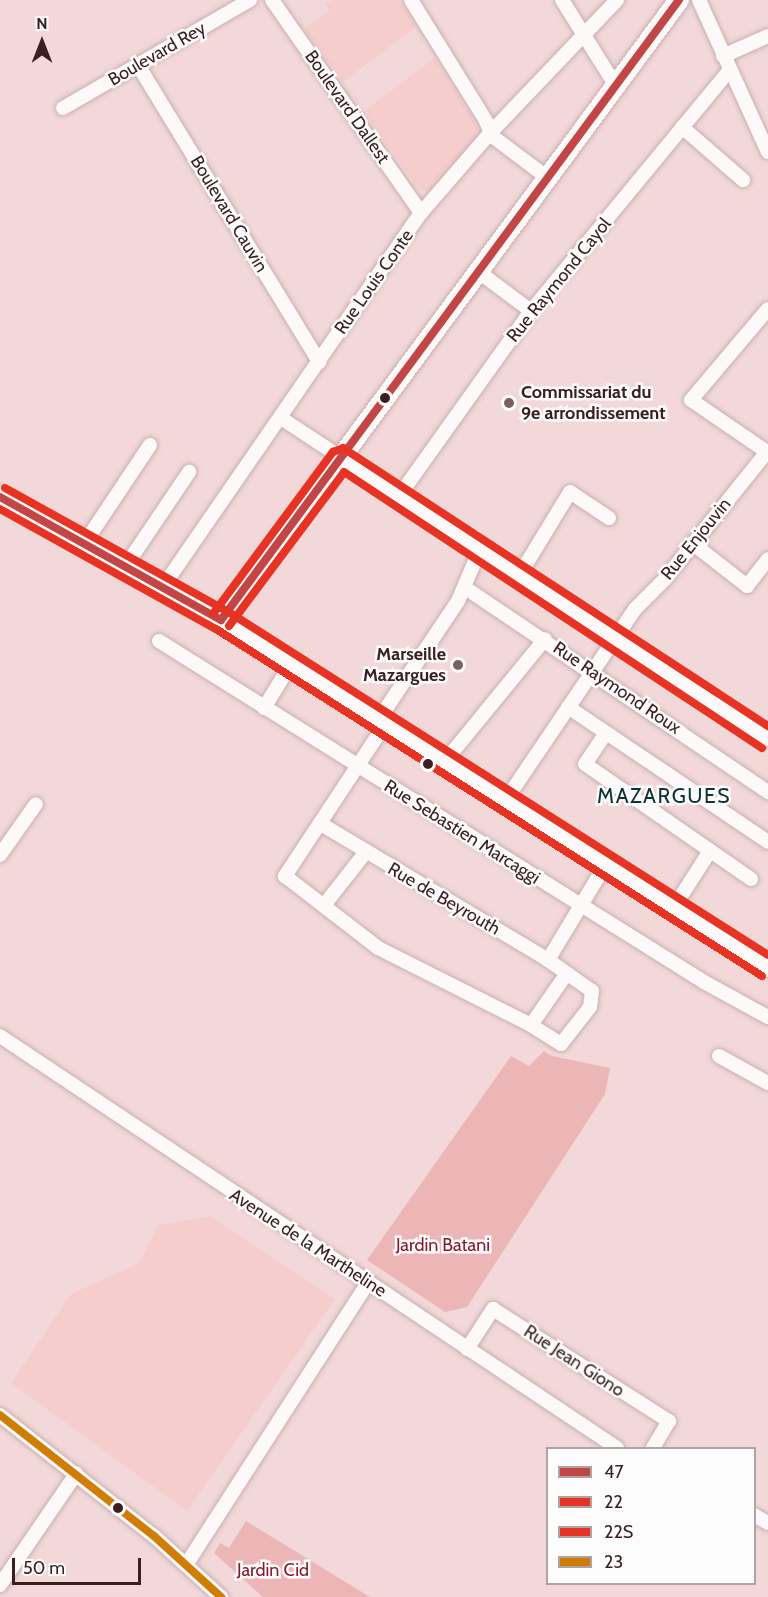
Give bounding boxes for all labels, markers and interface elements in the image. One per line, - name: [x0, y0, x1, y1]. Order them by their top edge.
- north arrow: [12, 12, 72, 72]
- text: N: [36, 14, 48, 33]
- street label: Boulevard Rey: [104, 17, 210, 91]
- street label: Boulevard Dallest: [300, 46, 394, 168]
- street label: Boulevard Cauvin: [186, 152, 272, 276]
- street label: Rue Raymond Cayol: [502, 213, 616, 347]
- street label: Rue Louis Conte: [330, 226, 418, 338]
- place label: Commissariat du 9e arrondissement: [521, 382, 665, 424]
- unlabelled marker: [379, 392, 391, 404]
- marker: Commissariat du 9e arrondissement: [502, 396, 516, 410]
- street label: Rue Enjouvin: [656, 494, 736, 584]
- street label: Rue Raymond Roux: [549, 637, 685, 739]
- place label: Marseille Mazargues: [363, 644, 446, 686]
- marker: Marseille Mazargues: [451, 658, 465, 672]
- unlabelled marker: [422, 758, 434, 770]
- street label: Rue Sebastien Marcaggi: [380, 775, 544, 889]
- district label: MAZARGUES: [597, 783, 731, 809]
- street label: Rue de Beyrouth: [384, 858, 504, 940]
- street label: Avenue de la Martheline: [226, 1184, 390, 1302]
- park label: Jardin Batani: [396, 1234, 490, 1256]
- street label: Rue Jean Giono: [520, 1321, 628, 1401]
- legend: [546, 1447, 756, 1585]
- text: 47: [604, 1461, 623, 1483]
- text: 22: [604, 1491, 623, 1513]
- unlabelled marker: [112, 1502, 124, 1514]
- text: 22S: [604, 1521, 633, 1543]
- scale bar: [15, 1546, 144, 1584]
- text: 23: [604, 1551, 623, 1573]
- text: 50 m: [23, 1557, 65, 1579]
- park label: Jardin Cid: [237, 1559, 309, 1581]

